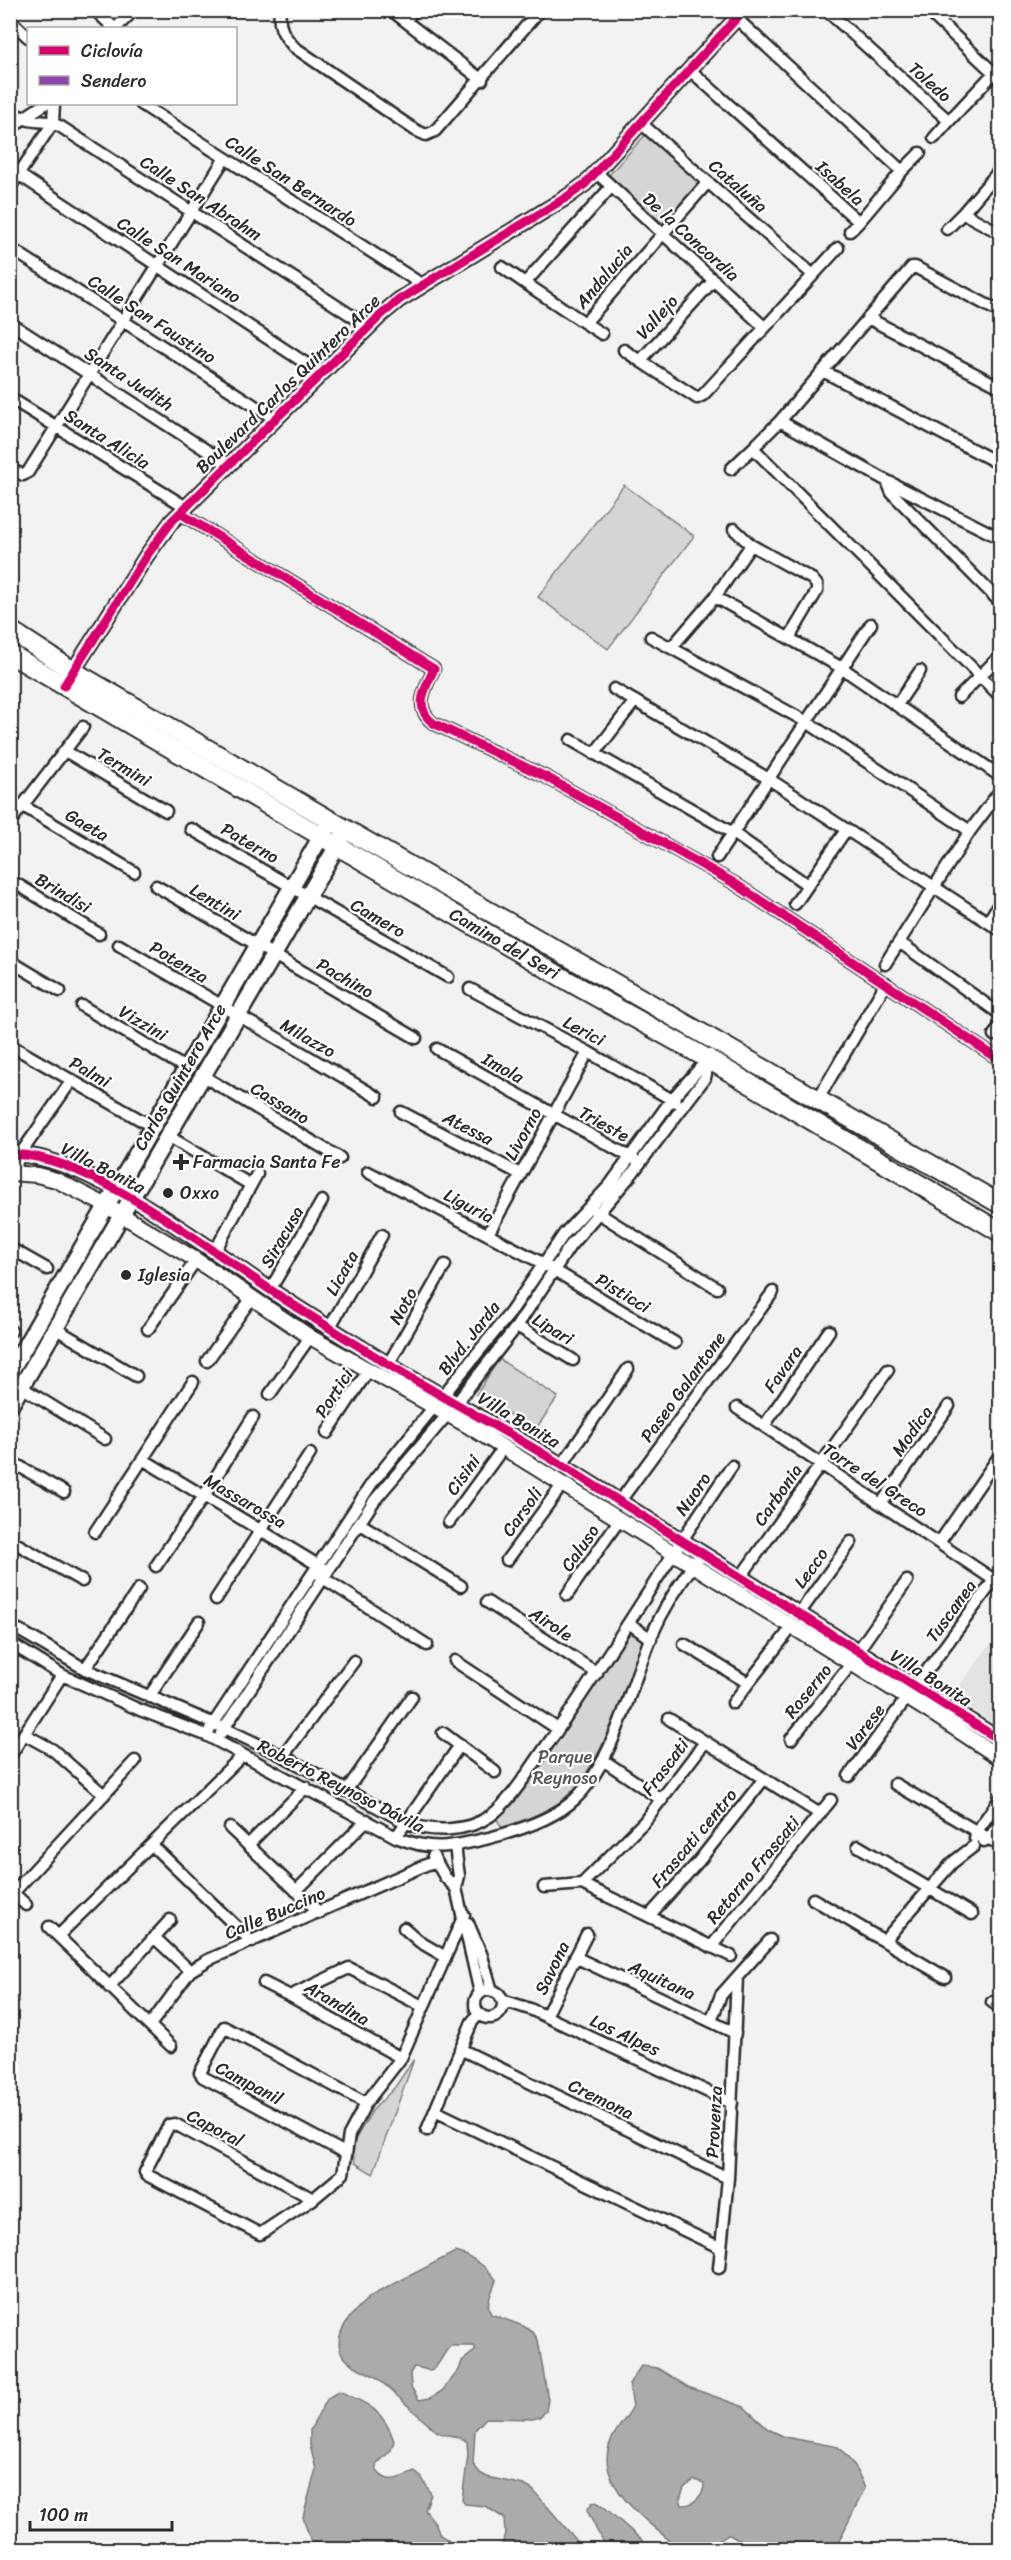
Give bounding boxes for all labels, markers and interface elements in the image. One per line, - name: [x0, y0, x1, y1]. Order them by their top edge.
- legend: [27, 27, 237, 105]
- text: Ciclovía: [81, 35, 143, 67]
- street label: Toledo: [901, 53, 959, 111]
- text: Sendero: [81, 65, 146, 97]
- street label: Calle San Bernardo: [219, 126, 364, 236]
- street label: Calle San Abrahm: [133, 146, 269, 250]
- street label: Cataluña: [701, 151, 775, 221]
- street label: Isabela: [807, 151, 872, 214]
- street label: De la Concordia: [635, 184, 747, 290]
- street label: Calle San Mariano: [110, 208, 248, 312]
- street label: Andalucia: [566, 236, 641, 317]
- street label: Calle San Faustino: [81, 265, 223, 373]
- street label: Boulevard Carlos Quintero Arce: [188, 286, 388, 482]
- street label: Vallejo: [628, 287, 686, 347]
- street label: Santa Judith: [78, 338, 180, 420]
- street label: Santa Alicia: [58, 400, 157, 479]
- street label: Termini: [91, 738, 158, 796]
- street label: Gaeta: [59, 800, 115, 850]
- street label: Paterno: [215, 813, 285, 873]
- street label: Brindisi: [29, 864, 98, 923]
- street label: Lentini: [183, 874, 248, 930]
- street label: Camero: [344, 889, 412, 947]
- street label: Camino del Seri: [443, 898, 567, 989]
- street label: Potenza: [143, 932, 215, 992]
- street label: Pachino: [310, 949, 380, 1007]
- street label: Vizzini: [112, 996, 175, 1051]
- street label: Carlos Quintero Arce: [125, 997, 235, 1157]
- street label: Lerici: [557, 1007, 612, 1056]
- street label: Milazzo: [274, 1009, 342, 1067]
- street label: Imola: [475, 1043, 531, 1093]
- street label: Palmi: [63, 1047, 118, 1097]
- street label: Cassano: [244, 1073, 316, 1133]
- street label: Trieste: [573, 1097, 636, 1151]
- street label: Atessa: [436, 1101, 500, 1155]
- street label: Livorno: [495, 1101, 551, 1167]
- street label: Villa Bonita: [55, 1133, 152, 1204]
- place label: Farmacia Santa Fe: [193, 1146, 340, 1178]
- marker: Farmacia Santa Fe: [174, 1155, 188, 1169]
- place label: Oxxo: [180, 1177, 219, 1209]
- street label: Liguria: [438, 1179, 500, 1233]
- marker: Oxxo: [161, 1186, 175, 1200]
- street label: Siracusa: [251, 1200, 313, 1274]
- street label: Licata: [316, 1244, 368, 1302]
- place label: Iglesia: [137, 1259, 190, 1291]
- street label: Pisticci: [589, 1264, 658, 1323]
- marker: Iglesia: [119, 1268, 133, 1282]
- street label: Noto: [380, 1281, 426, 1331]
- street label: Blvd. Jarda: [429, 1293, 509, 1382]
- street label: Lipari: [526, 1304, 581, 1355]
- street label: Paseo Galantone: [632, 1325, 734, 1449]
- street label: Favara: [755, 1338, 811, 1400]
- street label: Portici: [306, 1361, 363, 1424]
- street label: Villa Bonita: [471, 1383, 567, 1458]
- street label: Modica: [883, 1399, 941, 1463]
- street label: Torre del Greco: [816, 1434, 934, 1526]
- street label: Cisini: [437, 1447, 490, 1502]
- street label: Carbonia: [745, 1457, 811, 1533]
- street label: Massarossa: [198, 1464, 292, 1538]
- street label: Nuoro: [666, 1465, 720, 1523]
- street label: Carsoli: [493, 1479, 552, 1544]
- street label: Caluso: [552, 1517, 608, 1579]
- street label: Lecco: [785, 1541, 837, 1595]
- street label: Tuscanea: [917, 1573, 985, 1649]
- street label: Airole: [522, 1597, 580, 1650]
- street label: Villa Bonita: [884, 1640, 979, 1716]
- street label: Roserno: [776, 1656, 841, 1726]
- street label: Varese: [837, 1696, 894, 1757]
- street label: Roberto Reynoso Dávila: [252, 1730, 431, 1842]
- street label: Frascati: [633, 1730, 698, 1803]
- park label: Parque Reynoso: [533, 1741, 597, 1794]
- street label: Frascati centro: [642, 1781, 746, 1895]
- street label: Retorno Frascati: [698, 1808, 809, 1931]
- street label: Calle Buccino: [219, 1877, 331, 1949]
- street label: Savona: [525, 1936, 579, 2000]
- street label: Aquitana: [622, 1950, 701, 2009]
- street label: Arandina: [297, 1971, 376, 2035]
- street label: Los Alpes: [585, 2005, 666, 2066]
- street label: Campanil: [209, 2052, 289, 2115]
- street label: Cremona: [563, 2069, 639, 2129]
- street label: Provenza: [696, 2085, 732, 2159]
- street label: Caporal: [181, 2100, 250, 2157]
- scale bar: [30, 2494, 172, 2532]
- text: 100 m: [39, 2499, 88, 2531]

